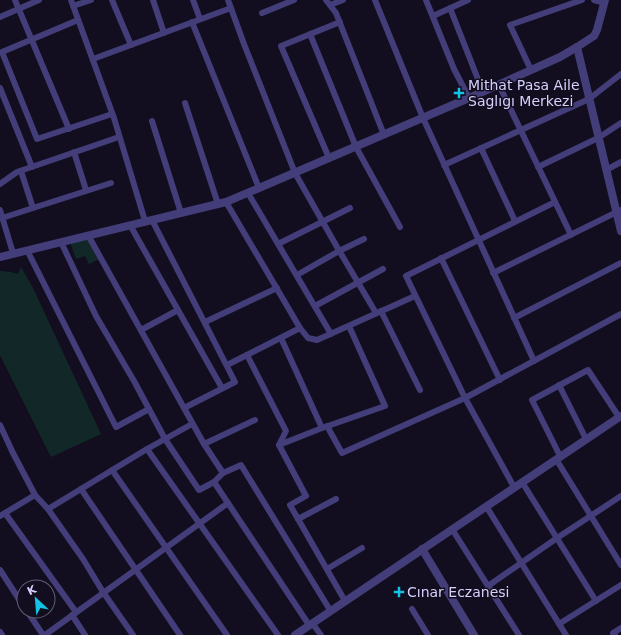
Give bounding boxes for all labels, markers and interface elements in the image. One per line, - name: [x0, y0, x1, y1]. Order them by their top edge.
- place label: Mithat Pasa Aile Saglıgı Merkezi: [468, 77, 580, 109]
- marker: Mithat Pasa Aile Saglıgı Merkezi: [453, 87, 465, 99]
- north arrow: [16, 579, 56, 619]
- text: K: [25, 583, 39, 598]
- place label: Cınar Eczanesi: [407, 584, 509, 600]
- marker: Cınar Eczanesi: [394, 587, 404, 597]

